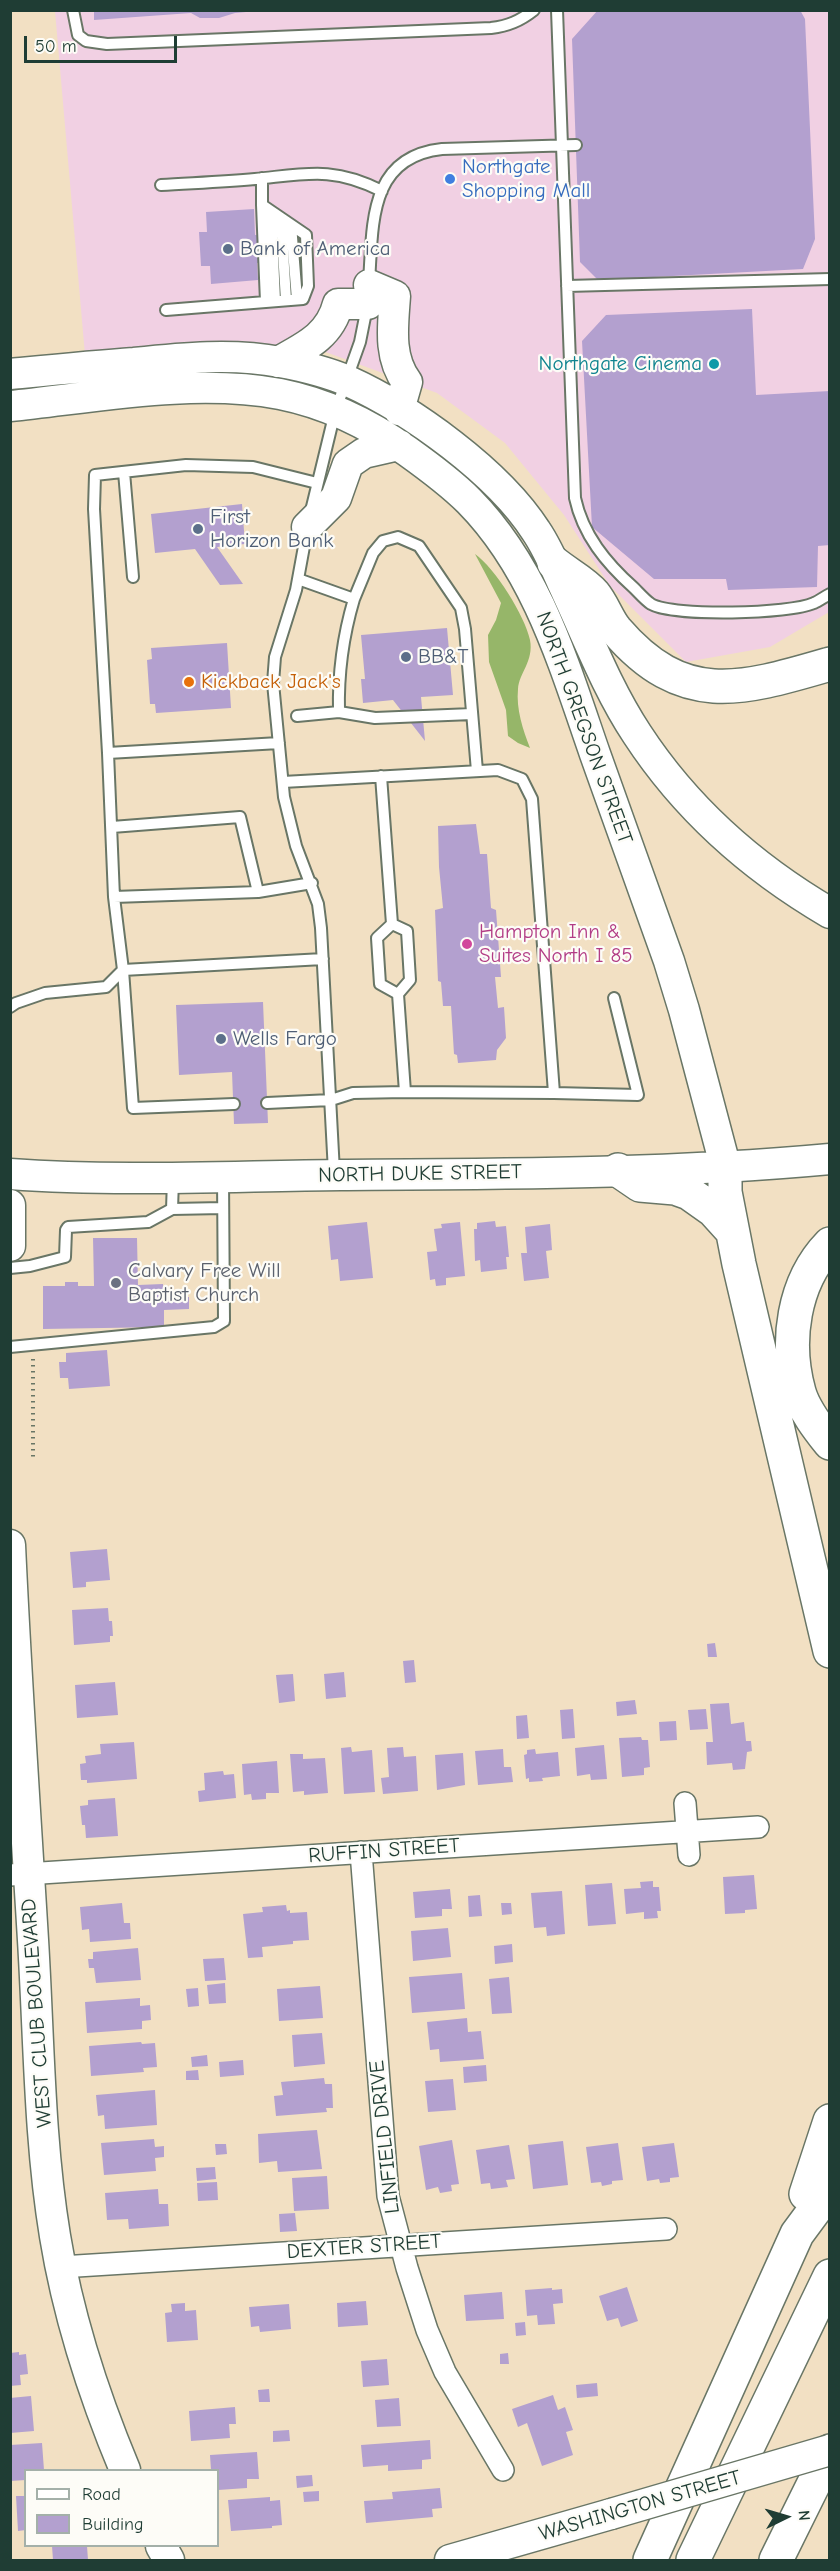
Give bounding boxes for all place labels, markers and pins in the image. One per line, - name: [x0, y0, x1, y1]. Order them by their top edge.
- place label: Northgate Shopping Mall: [462, 154, 590, 204]
- marker: Northgate Shopping Mall: [443, 172, 457, 186]
- place label: Bank of America: [240, 236, 391, 262]
- marker: Bank of America: [221, 242, 235, 256]
- place label: Northgate Cinema: [539, 351, 702, 377]
- marker: Northgate Cinema: [707, 357, 721, 371]
- place label: First Horizon Bank: [210, 504, 333, 554]
- marker: First Horizon Bank: [191, 522, 205, 536]
- place label: BB&T: [418, 644, 469, 670]
- marker: BB&T: [399, 650, 413, 664]
- place label: Kickback Jack's: [201, 669, 341, 695]
- marker: Kickback Jack's: [182, 675, 196, 689]
- place label: Hampton Inn & Suites North I 85: [479, 919, 633, 969]
- marker: Hampton Inn & Suites North I 85: [460, 937, 474, 951]
- place label: Wells Fargo: [233, 1026, 337, 1052]
- marker: Wells Fargo: [214, 1032, 228, 1046]
- place label: Calvary Free Will Baptist Church: [128, 1258, 281, 1308]
- marker: Calvary Free Will Baptist Church: [109, 1276, 123, 1290]

